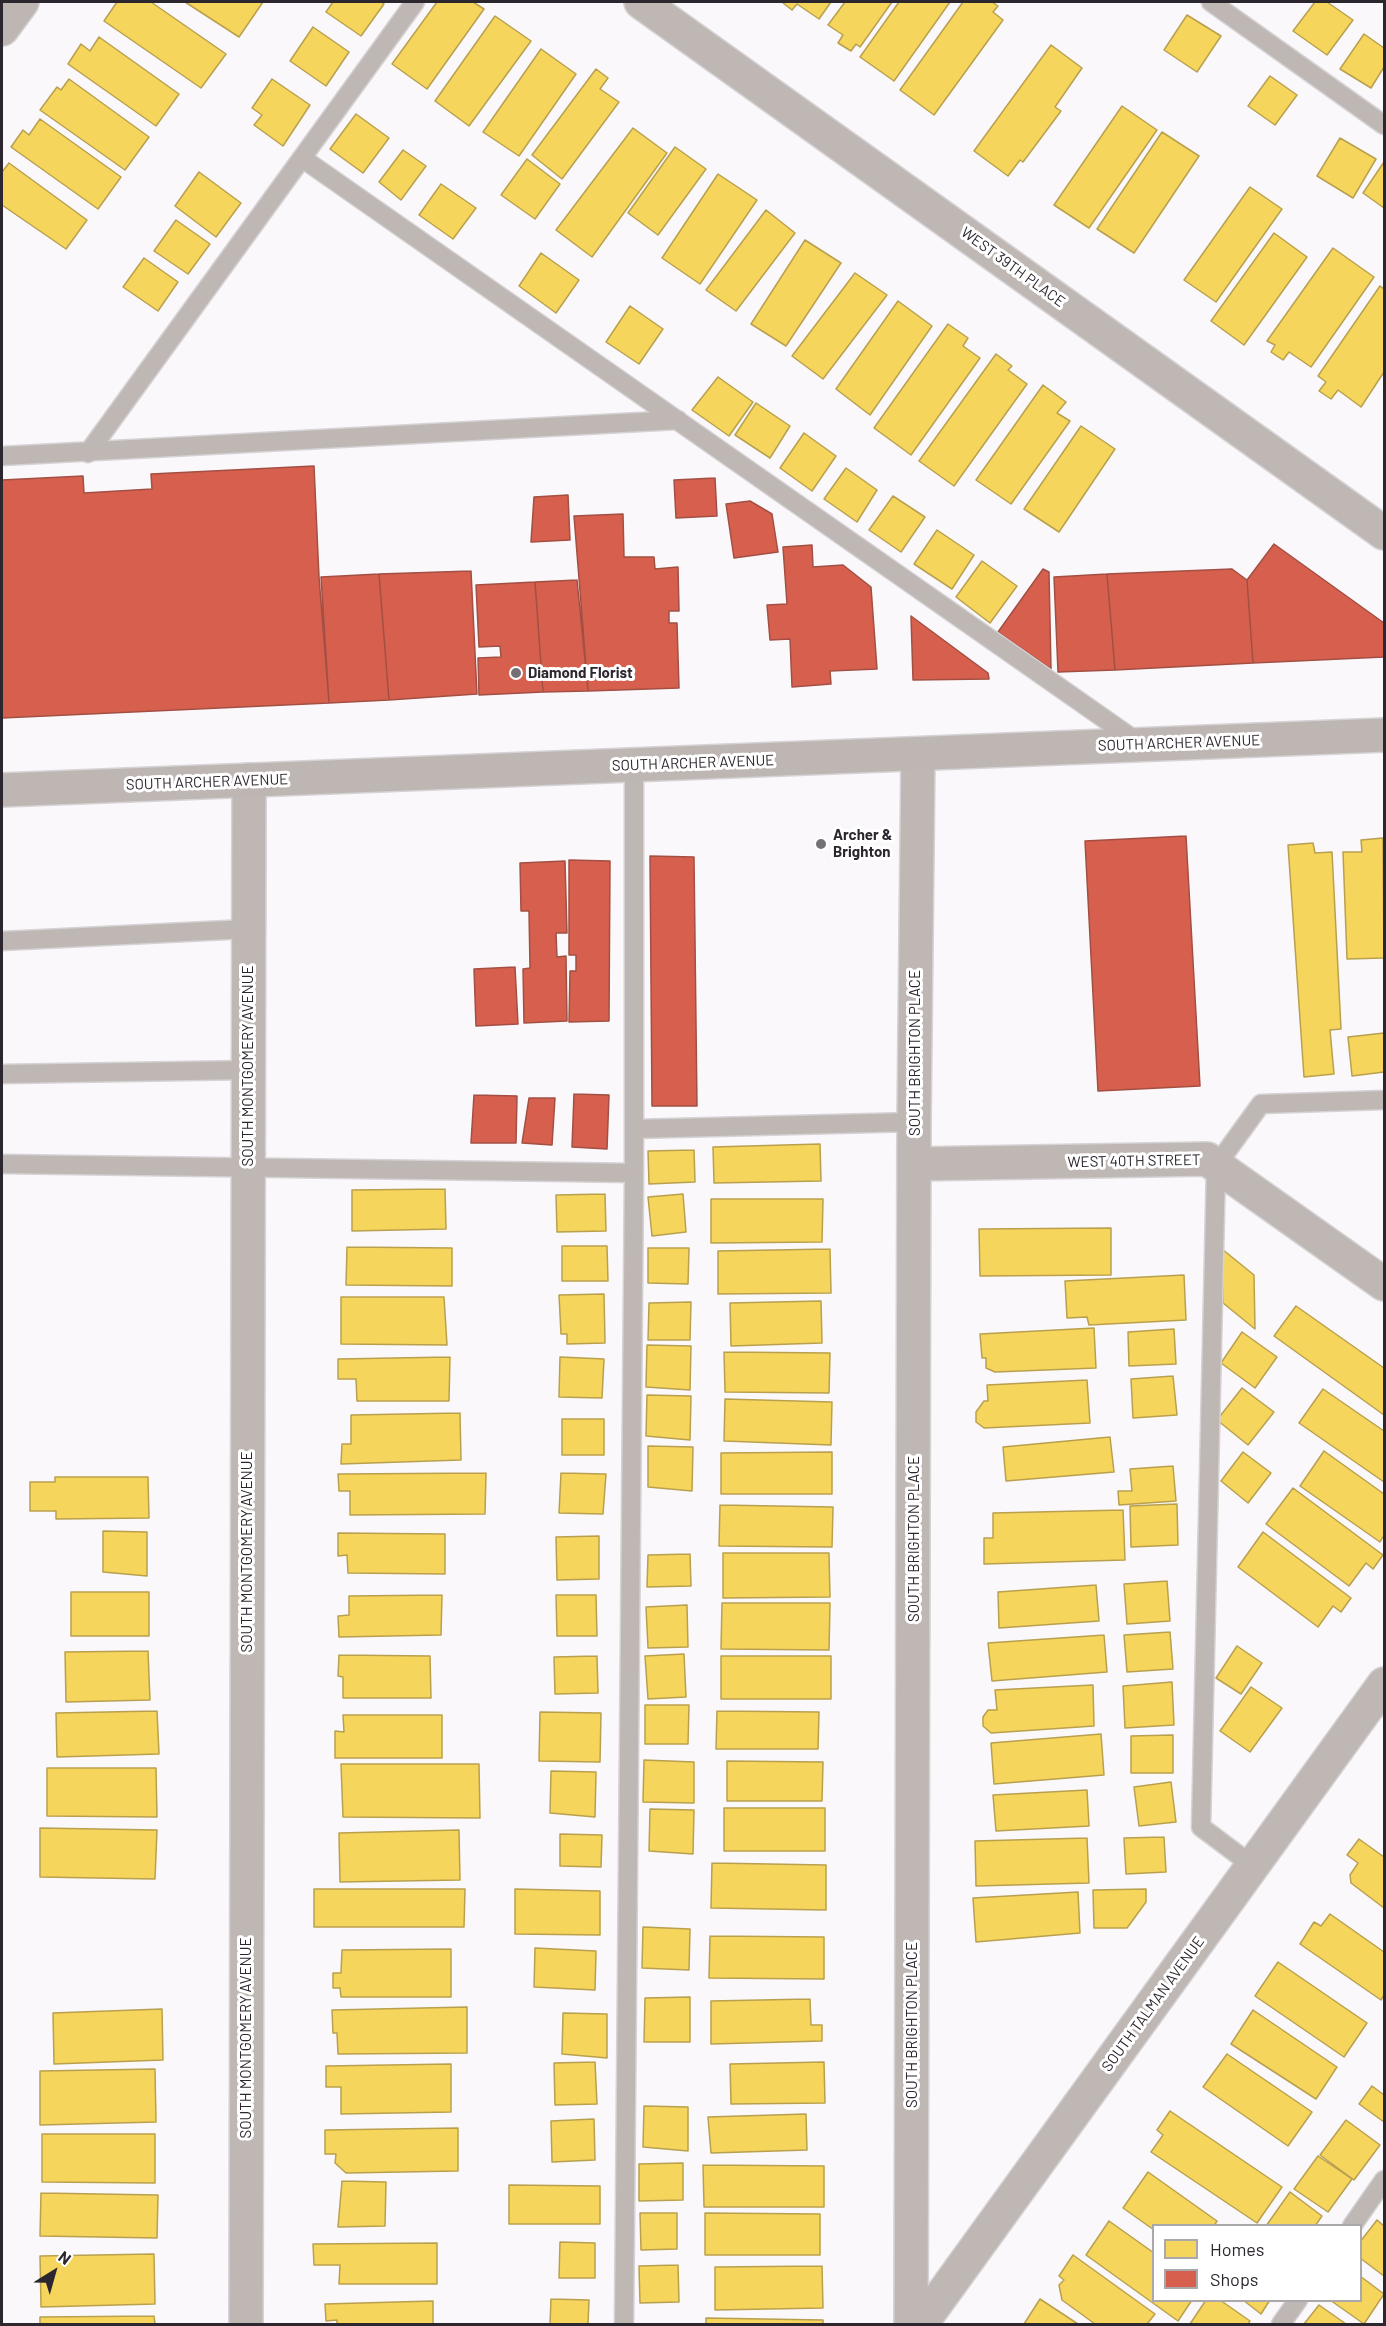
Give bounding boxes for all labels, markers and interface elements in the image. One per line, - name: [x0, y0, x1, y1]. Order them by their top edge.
- street label: WEST 39TH PLACE: [958, 223, 1068, 311]
- place label: Diamond Florist: [528, 664, 633, 682]
- marker: Diamond Florist: [509, 666, 523, 680]
- street label: SOUTH ARCHER AVENUE: [1097, 731, 1261, 755]
- street label: SOUTH ARCHER AVENUE: [611, 751, 775, 775]
- street label: SOUTH ARCHER AVENUE: [125, 770, 289, 794]
- place label: Archer & Brighton: [833, 826, 892, 861]
- marker: Archer & Brighton: [814, 837, 828, 851]
- street label: SOUTH MONTGOMERY AVENUE: [239, 965, 257, 1167]
- street label: SOUTH BRIGHTON PLACE: [906, 970, 924, 1136]
- street label: WEST 40TH STREET: [1067, 1151, 1201, 1171]
- street label: SOUTH MONTGOMERY AVENUE: [238, 1451, 256, 1653]
- street label: SOUTH BRIGHTON PLACE: [905, 1456, 923, 1622]
- street label: SOUTH TALMAN AVENUE: [1098, 1933, 1208, 2075]
- street label: SOUTH MONTGOMERY AVENUE: [237, 1937, 255, 2139]
- street label: SOUTH BRIGHTON PLACE: [903, 1942, 921, 2108]
- legend: [1152, 2224, 1362, 2302]
- text: Homes: [1210, 2238, 1264, 2260]
- north arrow: [24, 2242, 84, 2302]
- text: N: [55, 2246, 75, 2268]
- text: Shops: [1210, 2268, 1259, 2290]

